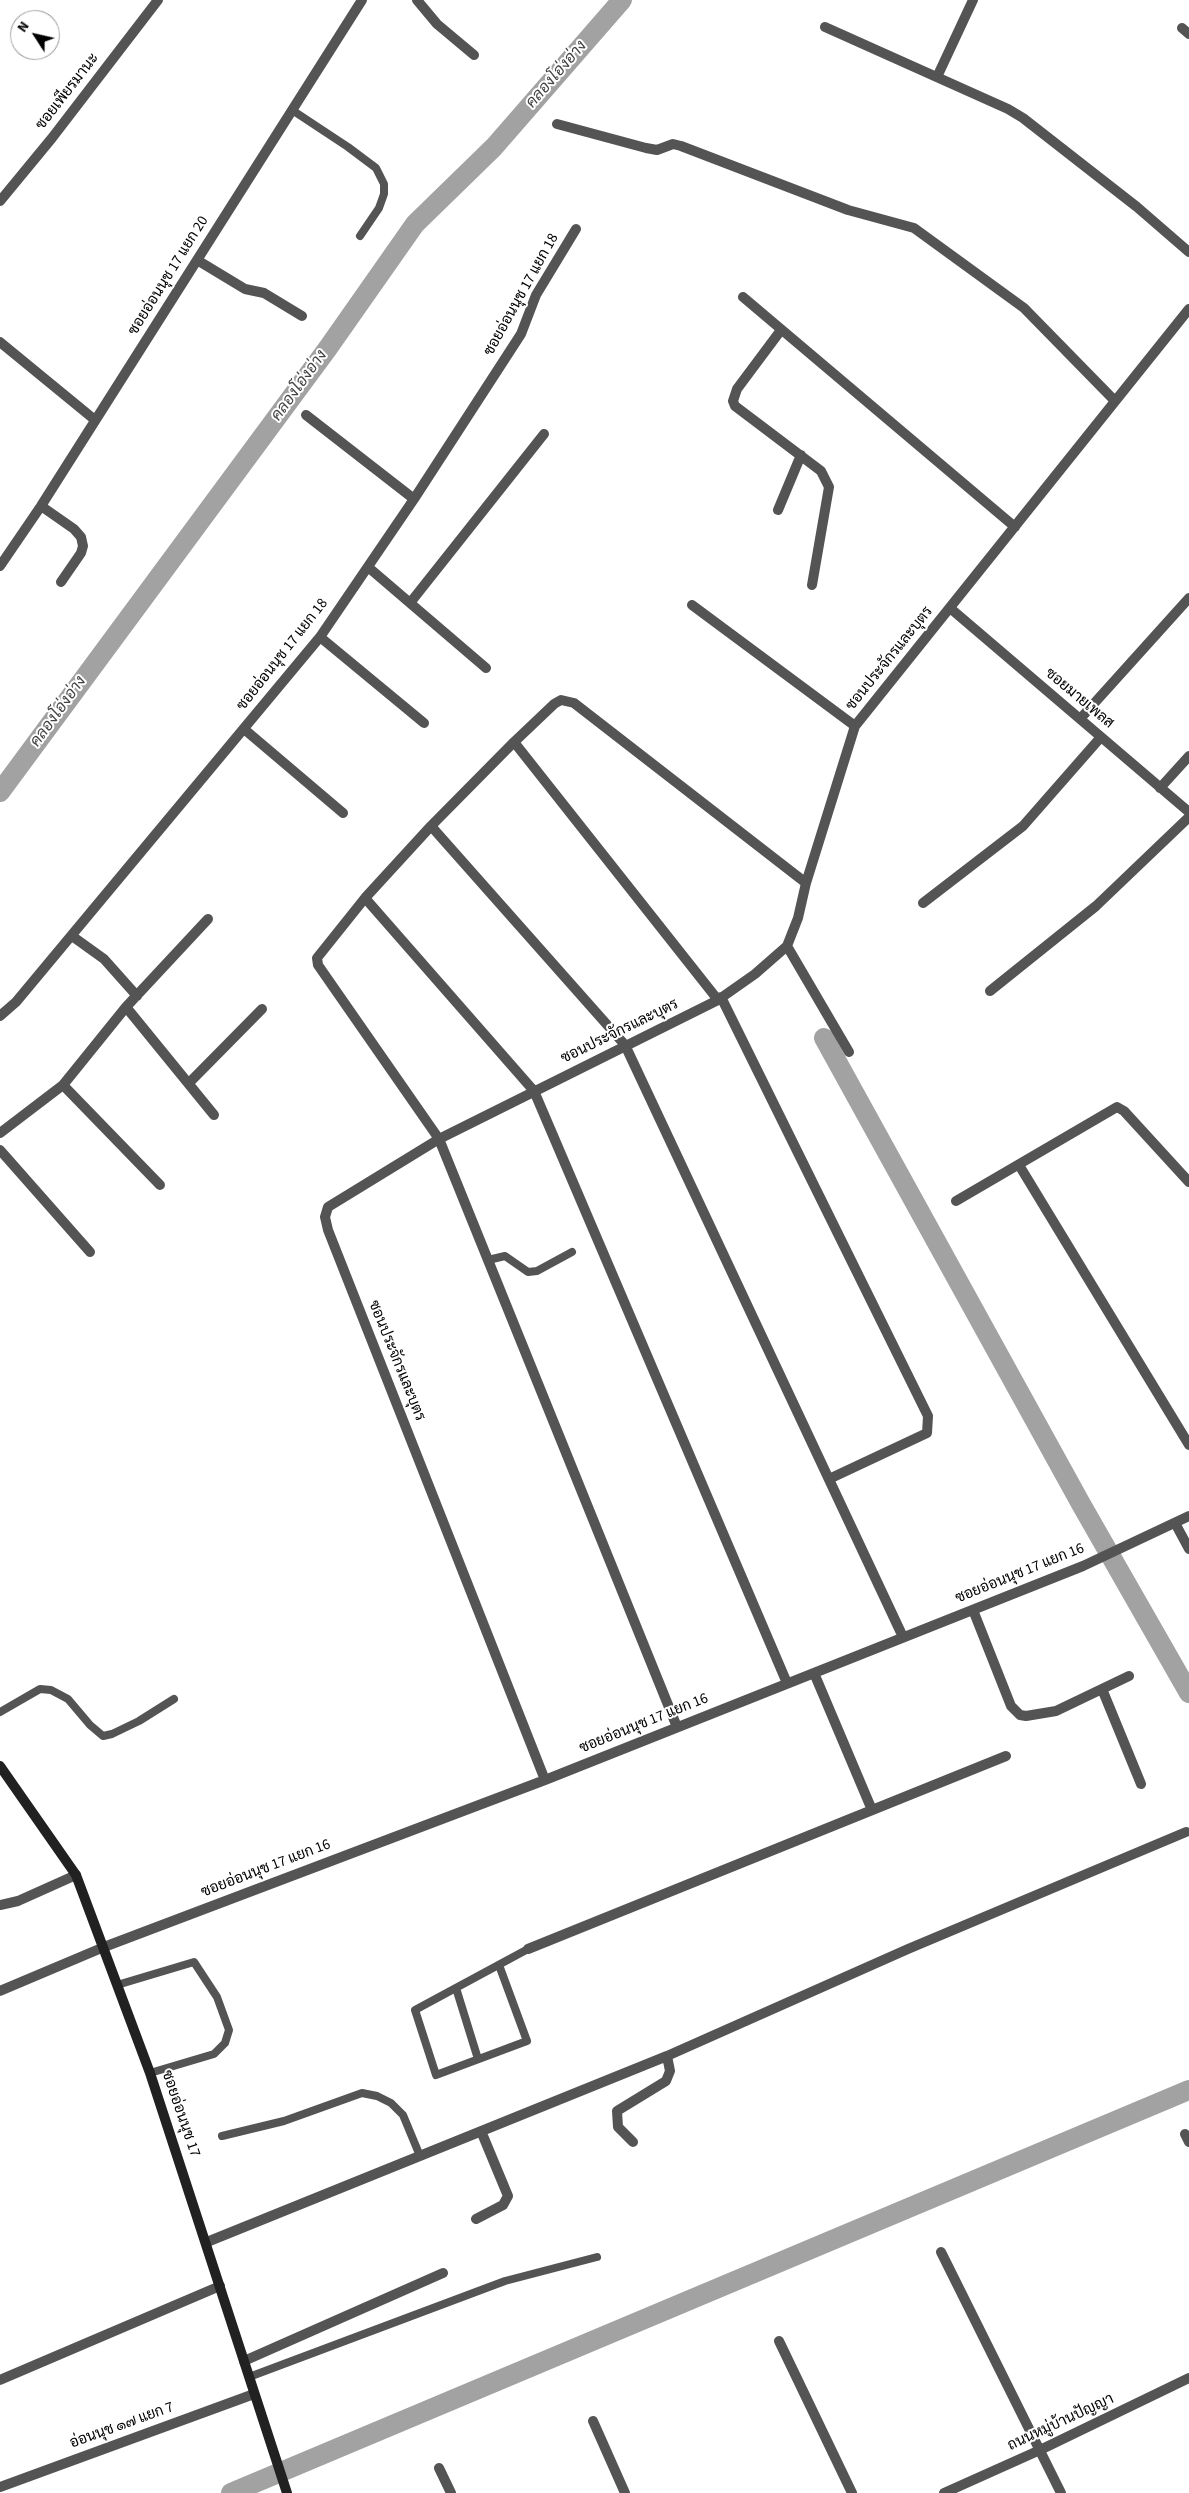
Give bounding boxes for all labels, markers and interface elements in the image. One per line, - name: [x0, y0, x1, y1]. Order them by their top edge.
- north arrow: [10, 10, 60, 60]
- text: N: [13, 17, 34, 37]
- water label: คลองโอ่งอ่าง: [523, 37, 591, 113]
- street label: ซอยเพียรมานะ: [33, 50, 103, 134]
- street label: ซอยอ่อนนุช 17 แยก 20: [125, 213, 213, 339]
- street label: ซอยอ่อนนุช 17 แยก 18: [481, 231, 563, 359]
- water label: คลองโอ่งอ่าง: [268, 347, 332, 425]
- street label: ซอยอ่อนนุช 17 แยก 18: [234, 595, 332, 715]
- street label: ซอนประจักรและบุตร: [843, 603, 937, 715]
- street label: ซอยมายเพลส: [1041, 665, 1117, 733]
- water label: คลองโอ่งอ่าง: [27, 673, 91, 751]
- street label: ซอนประจักรและบุตร: [558, 996, 682, 1068]
- street label: ซอนประจักรและบุตร: [364, 1298, 428, 1424]
- street label: ซอยอ่อนนุช 17 แยก 16: [953, 1540, 1087, 1608]
- street label: ซอยอ่อนนุช 17 แยก 16: [577, 1690, 711, 1758]
- street label: ซอยอ่อนนุช 17 แยก 16: [199, 1836, 333, 1902]
- street label: ซอยอ่อนนุช 17: [157, 2068, 203, 2160]
- street label: ถนนหมู่บ้านปัญญา: [1005, 2391, 1117, 2455]
- street label: อ่อนนุช ๑๗ แยก 7: [67, 2399, 177, 2453]

